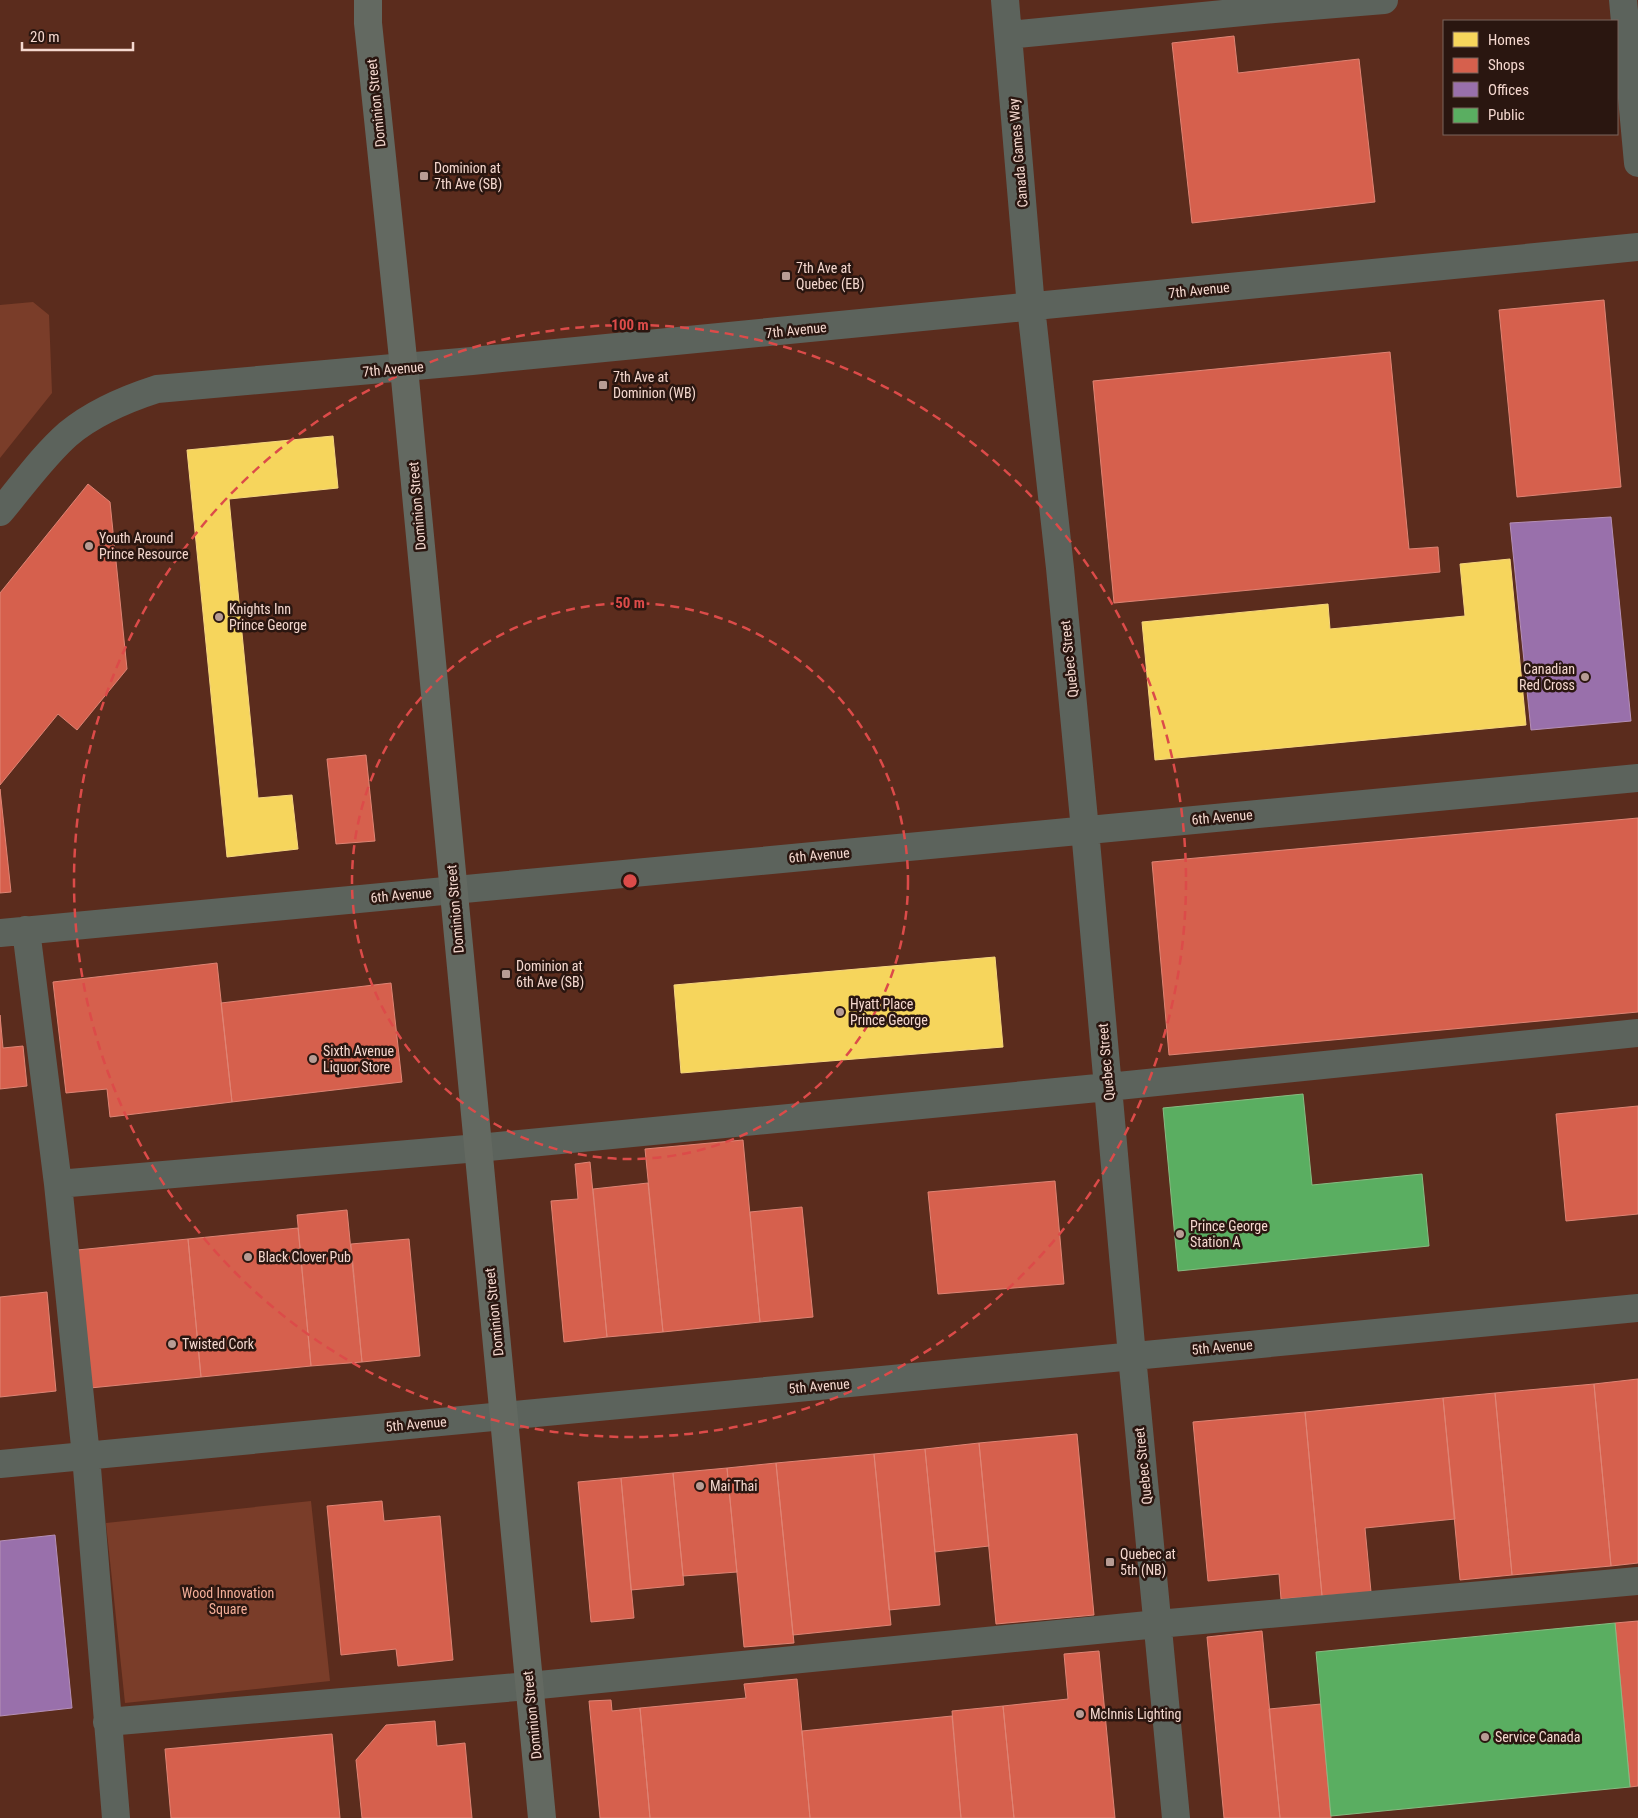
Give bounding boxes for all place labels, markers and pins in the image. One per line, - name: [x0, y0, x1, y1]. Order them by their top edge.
- place label: Dominion at 7th Ave (SB): [434, 160, 502, 193]
- marker: Dominion at 7th Ave (SB): [418, 170, 430, 182]
- place label: 7th Ave at Quebec (EB): [796, 260, 864, 293]
- marker: 7th Ave at Quebec (EB): [780, 270, 792, 282]
- place label: 7th Ave at Dominion (WB): [613, 369, 696, 402]
- marker: 7th Ave at Dominion (WB): [597, 379, 609, 391]
- place label: Youth Around Prince Resource: [99, 530, 189, 562]
- marker: Youth Around Prince Resource: [83, 540, 95, 552]
- place label: Knights Inn Prince George: [229, 601, 307, 633]
- marker: Knights Inn Prince George: [213, 611, 225, 623]
- place label: Canadian Red Cross: [1519, 661, 1575, 693]
- marker: Canadian Red Cross: [1579, 671, 1591, 683]
- centre of rings: [621, 872, 639, 890]
- place label: Dominion at 6th Ave (SB): [516, 958, 584, 991]
- marker: Dominion at 6th Ave (SB): [500, 968, 512, 980]
- place label: Hyatt Place Prince George: [850, 996, 928, 1028]
- marker: Hyatt Place Prince George: [834, 1006, 846, 1018]
- place label: Sixth Avenue Liquor Store: [323, 1043, 394, 1075]
- marker: Sixth Avenue Liquor Store: [307, 1053, 319, 1065]
- place label: Prince George Station A: [1190, 1218, 1268, 1250]
- marker: Prince George Station A: [1174, 1228, 1186, 1240]
- place label: Black Clover Pub: [258, 1249, 351, 1265]
- marker: Black Clover Pub: [242, 1251, 254, 1263]
- place label: Twisted Cork: [182, 1336, 255, 1352]
- marker: Twisted Cork: [166, 1338, 178, 1350]
- place label: Mai Thai: [710, 1478, 757, 1494]
- marker: Mai Thai: [694, 1480, 706, 1492]
- place label: Quebec at 5th (NB): [1120, 1546, 1176, 1579]
- marker: Quebec at 5th (NB): [1104, 1556, 1116, 1568]
- place label: McInnis Lighting: [1090, 1706, 1182, 1722]
- marker: McInnis Lighting: [1074, 1708, 1086, 1720]
- place label: Service Canada: [1495, 1729, 1580, 1745]
- marker: Service Canada: [1479, 1731, 1491, 1743]

